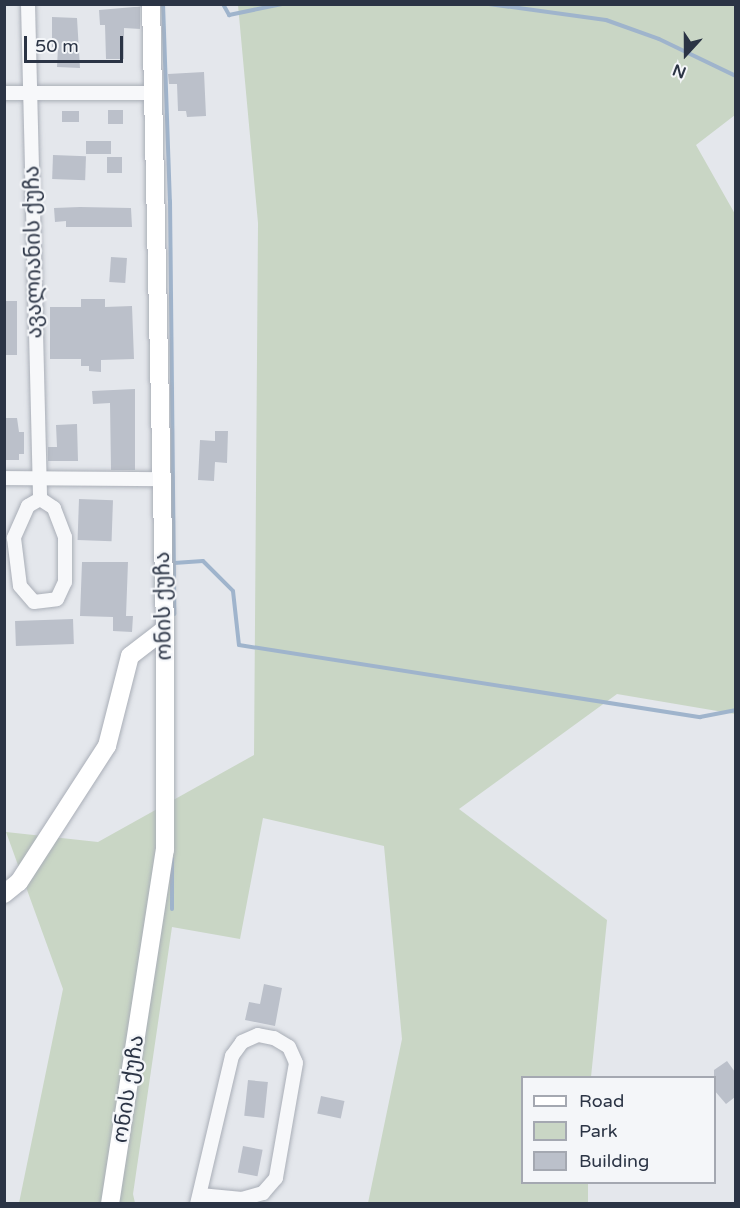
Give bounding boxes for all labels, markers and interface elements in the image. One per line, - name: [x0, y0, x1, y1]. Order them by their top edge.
- scale bar: [27, 24, 126, 62]
- north arrow: [656, 24, 716, 84]
- text: 50 m: [35, 35, 79, 57]
- text: N: [670, 59, 689, 82]
- street label: ავალიანის ქუჩა: [20, 165, 48, 339]
- street label: ონის ქუჩა: [150, 551, 178, 661]
- street label: ონის ქუჩა: [108, 1033, 150, 1145]
- legend: [521, 1076, 716, 1184]
- text: Road: [579, 1090, 624, 1112]
- text: Park: [579, 1120, 617, 1142]
- text: Building: [579, 1150, 649, 1172]

